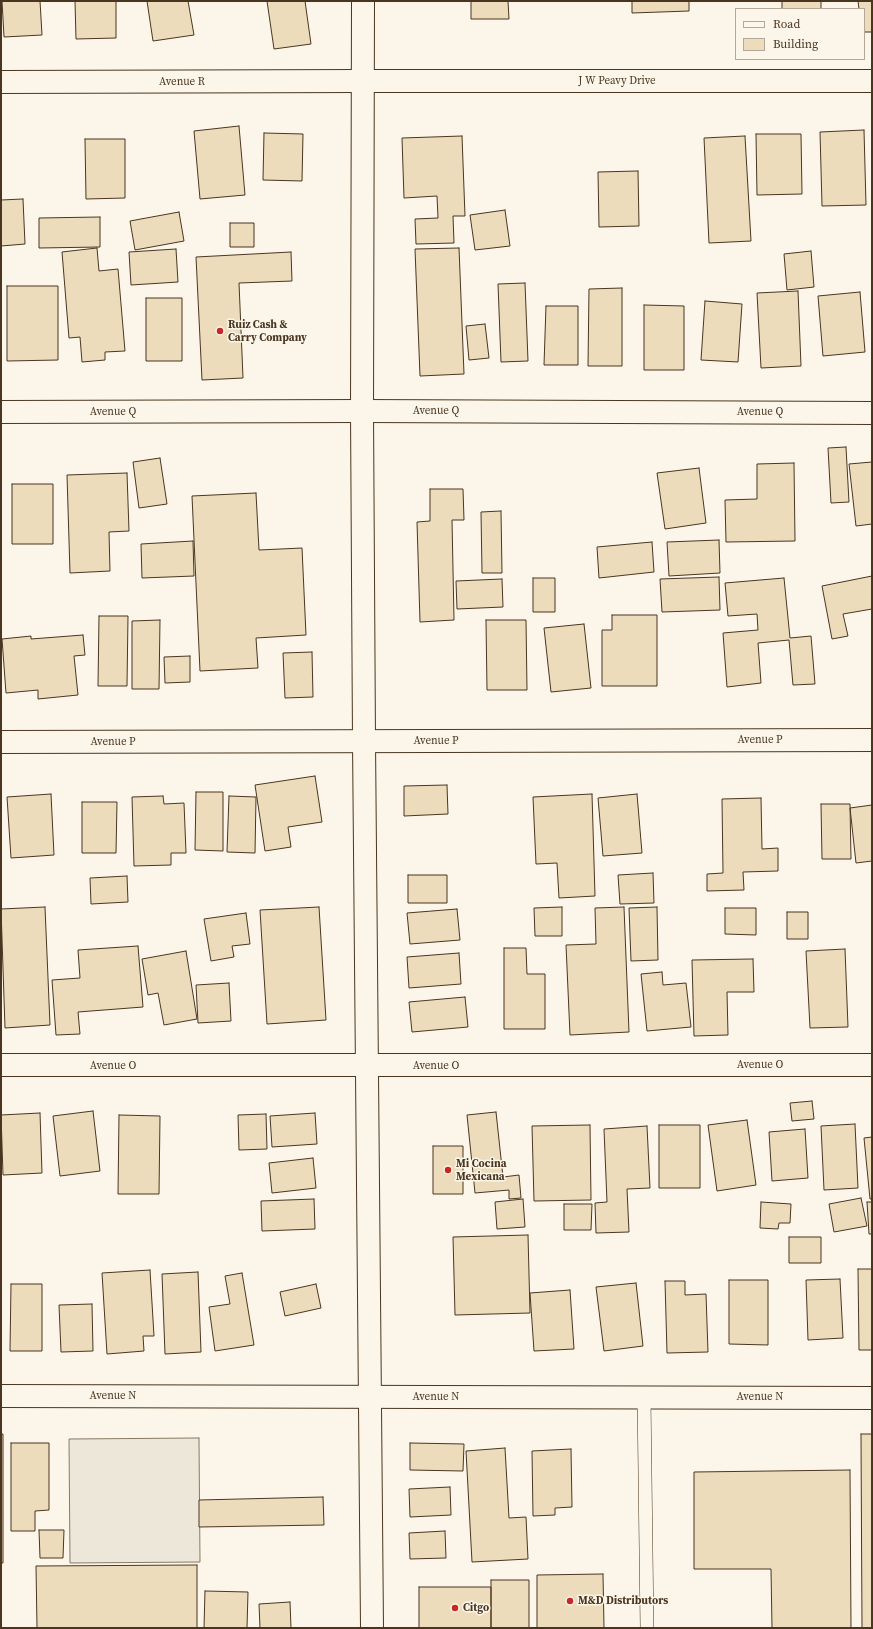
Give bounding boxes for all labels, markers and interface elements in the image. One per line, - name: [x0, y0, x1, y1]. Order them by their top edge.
- legend: [735, 8, 865, 60]
- text: Road: [773, 16, 800, 32]
- text: Building: [773, 36, 818, 52]
- street label: J W Peavy Drive: [578, 74, 656, 88]
- street label: Avenue R: [159, 75, 205, 89]
- place label: Ruiz Cash & Carry Company: [228, 318, 307, 344]
- marker: Ruiz Cash & Carry Company: [215, 326, 225, 336]
- street label: Avenue Q: [413, 404, 459, 418]
- street label: Avenue Q: [90, 405, 136, 419]
- street label: Avenue Q: [737, 405, 783, 419]
- street label: Avenue P: [737, 733, 783, 747]
- street label: Avenue P: [413, 734, 459, 748]
- street label: Avenue P: [90, 735, 136, 749]
- street label: Avenue O: [737, 1058, 783, 1072]
- street label: Avenue O: [90, 1059, 136, 1073]
- street label: Avenue O: [413, 1059, 459, 1073]
- place label: Mi Cocina Mexicana: [456, 1157, 506, 1183]
- marker: Mi Cocina Mexicana: [443, 1165, 453, 1175]
- street label: Avenue N: [90, 1389, 136, 1403]
- street label: Avenue N: [413, 1390, 459, 1404]
- street label: Avenue N: [737, 1390, 783, 1404]
- place label: M&D Distributors: [578, 1594, 668, 1608]
- marker: M&D Distributors: [565, 1596, 575, 1606]
- place label: Citgo: [463, 1601, 489, 1615]
- marker: Citgo: [450, 1603, 460, 1613]

